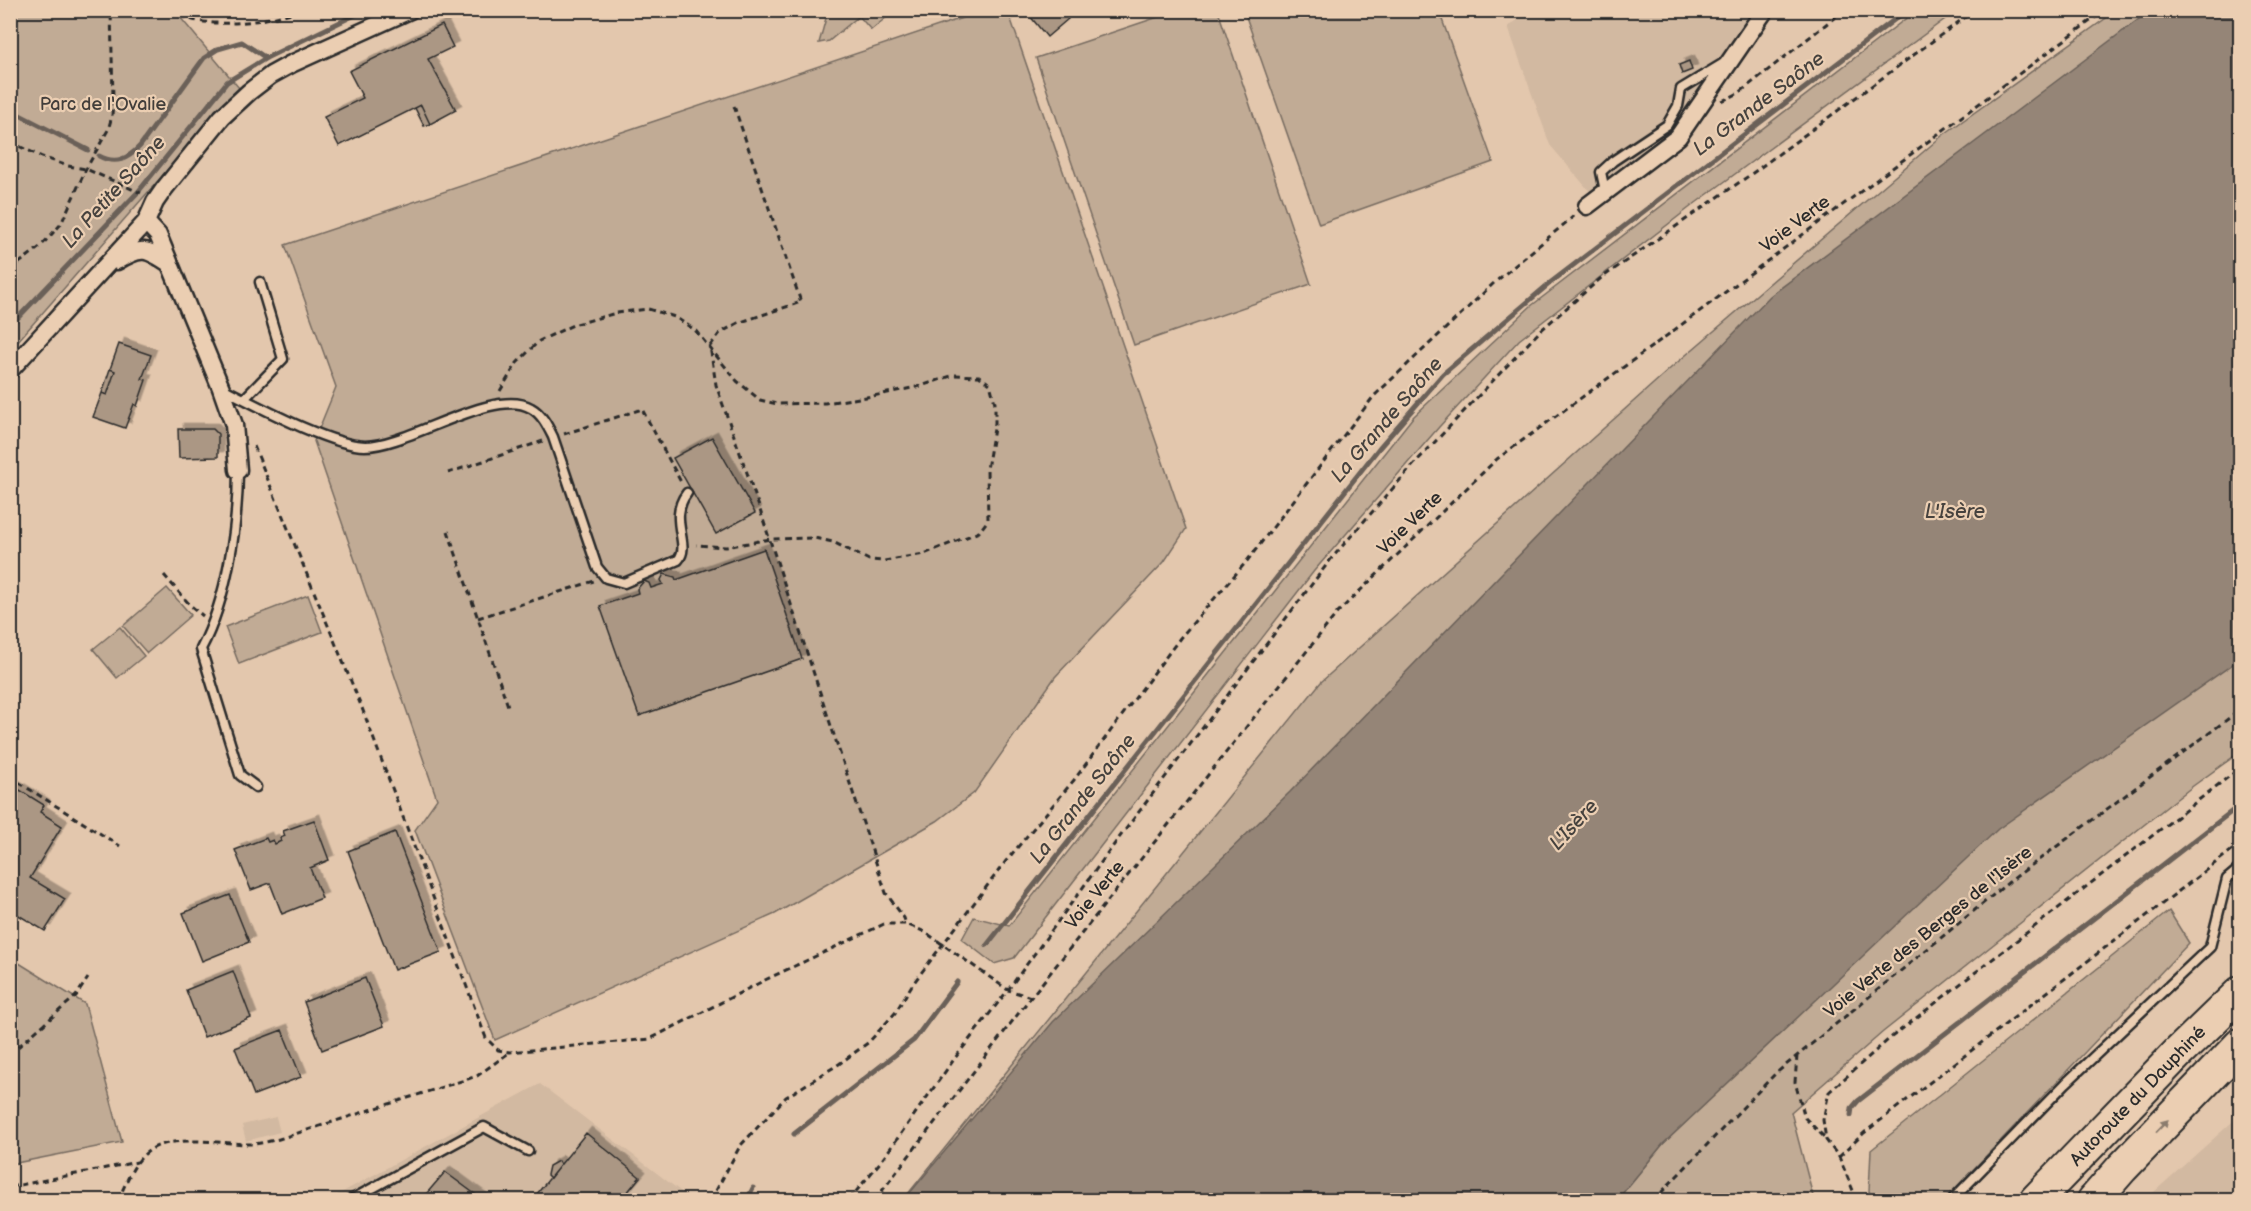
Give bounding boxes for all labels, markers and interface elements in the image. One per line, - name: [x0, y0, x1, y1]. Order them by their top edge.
- water label: La Grande Saône: [1689, 47, 1830, 161]
- park label: Parc de l'Ovalie: [40, 94, 167, 115]
- water label: La Petite Saône: [57, 131, 171, 253]
- street label: Voie Verte: [1756, 191, 1834, 257]
- water label: La Grande Saône: [1326, 352, 1448, 488]
- street label: Voie Verte: [1373, 487, 1447, 559]
- water label: L'Isère: [1925, 500, 1986, 524]
- water label: La Grande Saône: [1025, 729, 1141, 869]
- water label: L'Isère: [1545, 794, 1604, 855]
- street label: Voie Verte des Berges de l'Isère: [1820, 841, 2036, 1022]
- street label: Voie Verte: [1061, 856, 1129, 933]
- street label: Autoroute du Dauphiné: [2066, 1021, 2210, 1170]
- one-way arrow: [2155, 1119, 2169, 1133]

